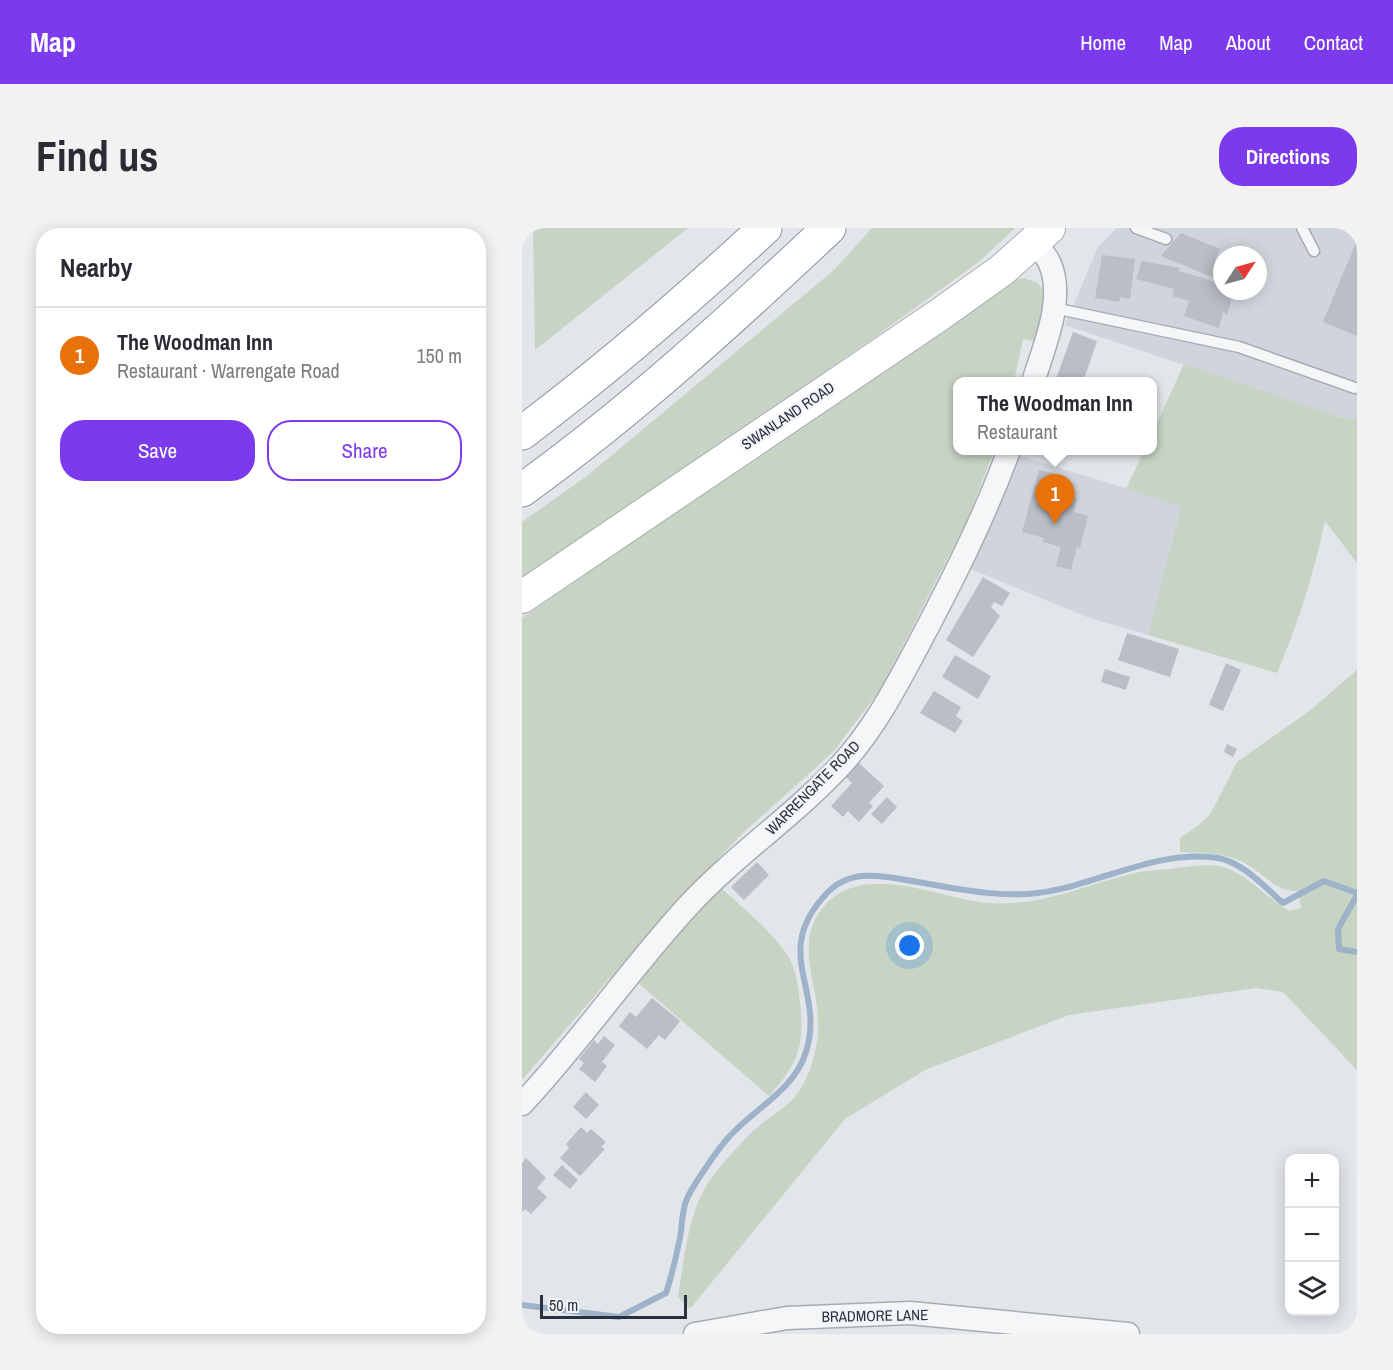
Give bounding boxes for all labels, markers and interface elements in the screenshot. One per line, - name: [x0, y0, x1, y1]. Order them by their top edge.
- text: Map: [30, 23, 76, 61]
- text: Home: [1080, 28, 1126, 57]
- text: Map: [1159, 28, 1193, 57]
- text: About: [1226, 28, 1271, 57]
- text: Contact: [1304, 28, 1363, 57]
- button: Directions: [1219, 127, 1357, 186]
- text: Find us: [36, 128, 158, 184]
- north arrow: [1213, 246, 1267, 300]
- text: Nearby: [60, 250, 132, 285]
- text: The Woodman Inn: [117, 327, 273, 357]
- text: 1: [75, 342, 84, 369]
- text: 150 m: [416, 342, 462, 369]
- text: Restaurant · Warrengate Road: [117, 357, 340, 384]
- street label: SWANLAND ROAD: [737, 377, 839, 455]
- popup: [953, 377, 1157, 455]
- text: The Woodman Inn: [977, 388, 1133, 418]
- text: Restaurant: [977, 418, 1057, 445]
- button: Save: [60, 420, 255, 481]
- button: Share: [267, 420, 462, 481]
- pin: 1: [1036, 474, 1074, 524]
- street label: WARRENGATE ROAD: [761, 736, 865, 840]
- your location: [895, 931, 924, 960]
- map controls: [1285, 1154, 1339, 1316]
- button: +: [1285, 1154, 1339, 1208]
- button: −: [1285, 1208, 1339, 1262]
- button: layers: [1285, 1262, 1339, 1316]
- scale bar: [540, 1292, 687, 1320]
- text: 50 m: [549, 1294, 578, 1316]
- street label: BRADMORE LANE: [822, 1304, 928, 1327]

